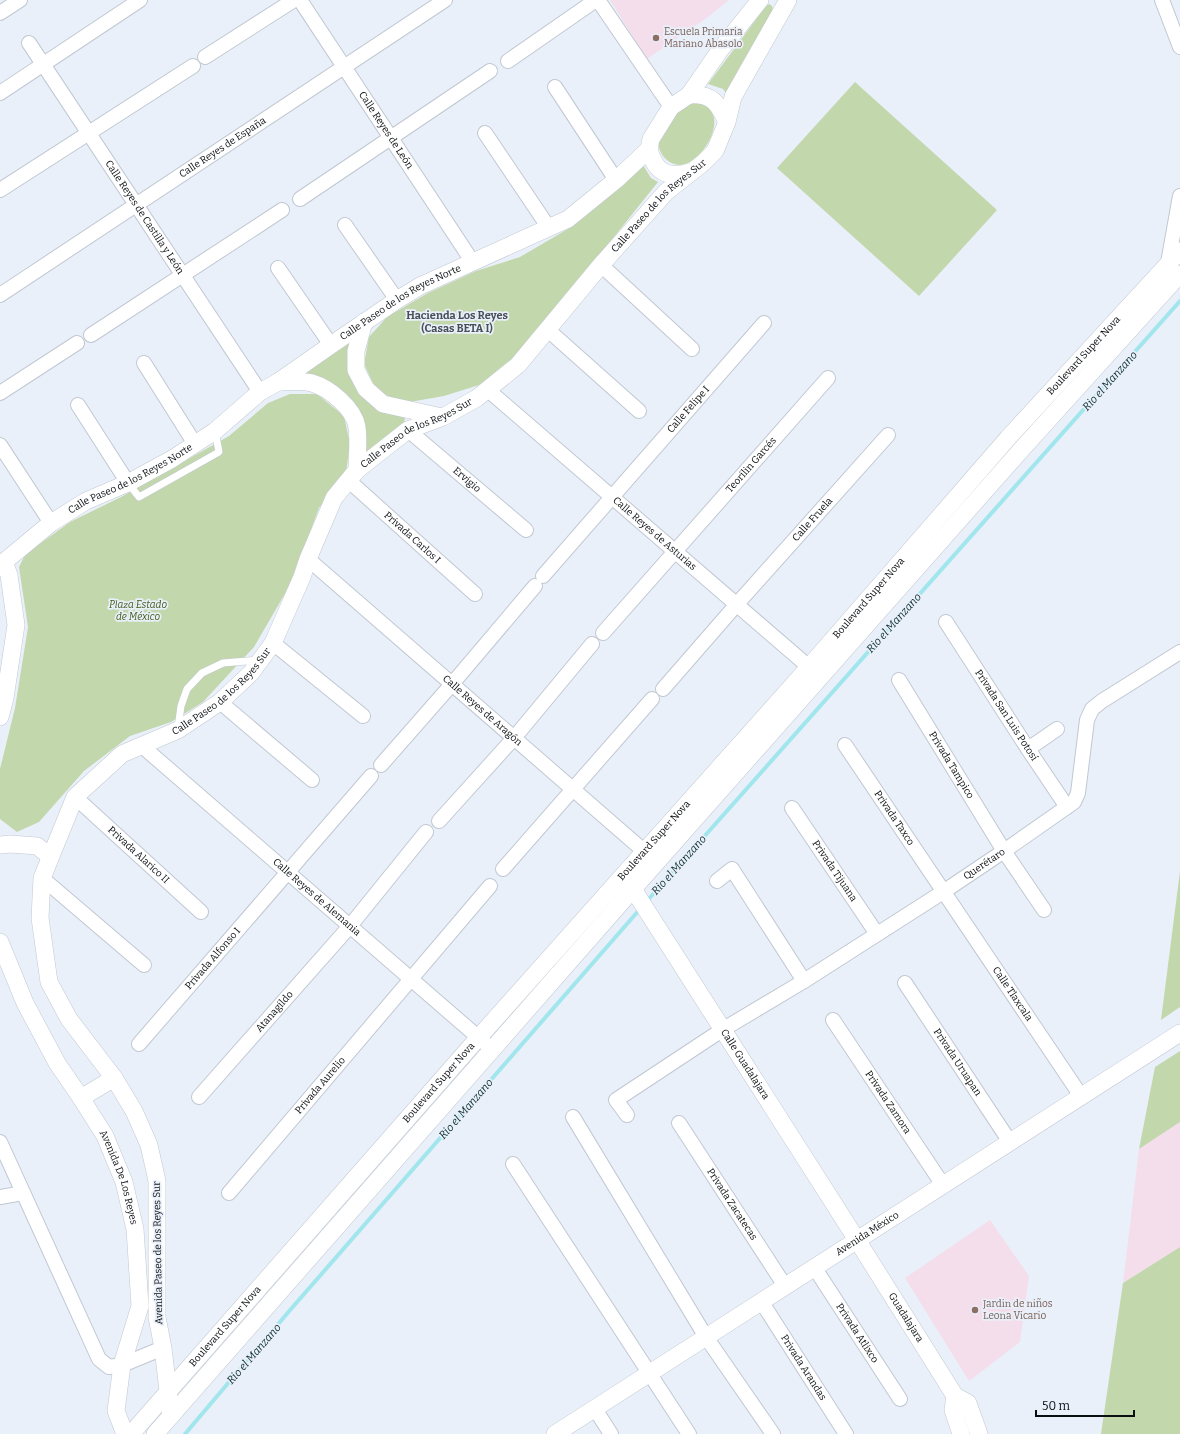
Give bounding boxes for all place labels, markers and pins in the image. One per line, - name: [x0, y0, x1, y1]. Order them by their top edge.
- place label: Escuela Primaria Mariano Abasolo: [664, 26, 743, 50]
- marker: Escuela Primaria Mariano Abasolo: [651, 33, 661, 43]
- place label: Jardin de niños Leona Vicario: [982, 1298, 1053, 1322]
- marker: Jardin de niños Leona Vicario: [970, 1305, 980, 1315]

